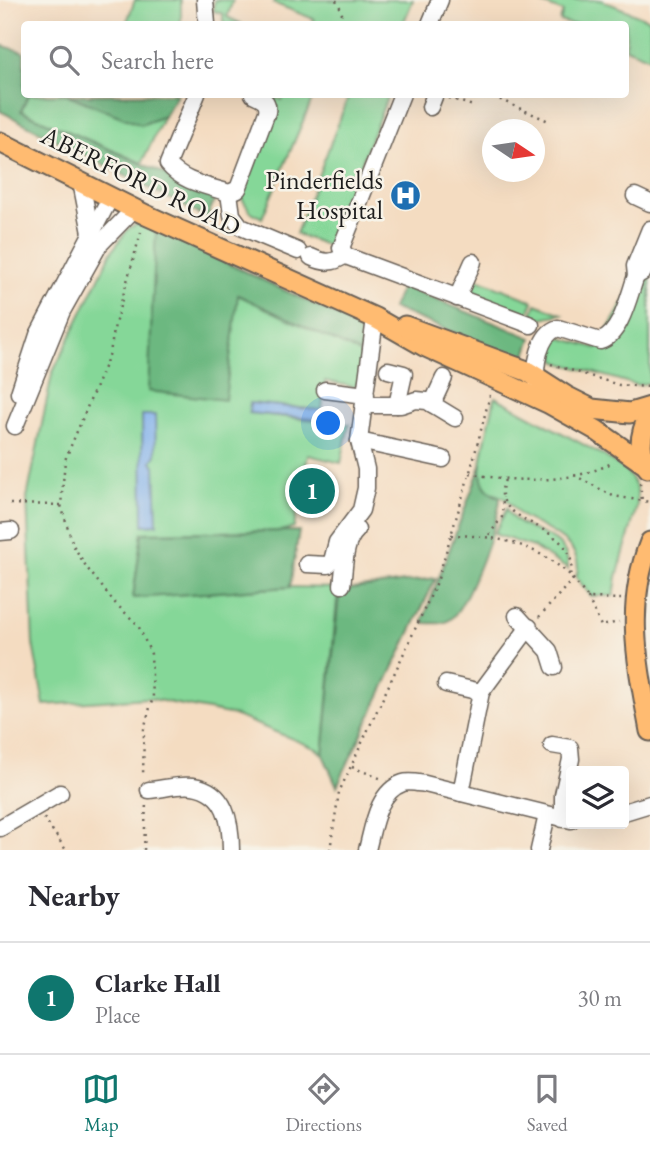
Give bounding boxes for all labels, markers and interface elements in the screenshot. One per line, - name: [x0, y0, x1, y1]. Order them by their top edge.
- search box: [21, 21, 629, 98]
- icon: search: [45, 41, 83, 79]
- text: Search here: [101, 43, 214, 77]
- street label: ABERFORD ROAD: [35, 117, 246, 244]
- north arrow: [482, 119, 545, 182]
- place label: Pinderfields Hospital: [265, 163, 383, 227]
- hospital icon: Pinderfields Hospital: [389, 178, 423, 212]
- your location: [311, 406, 345, 440]
- pin: 1: [289, 465, 335, 517]
- map controls: [566, 766, 629, 829]
- button: layers: [566, 766, 629, 829]
- text: Nearby: [28, 876, 120, 915]
- text: Clarke Hall: [95, 966, 221, 1000]
- text: 1: [45, 983, 57, 1013]
- text: 30 m: [577, 983, 622, 1013]
- text: Place: [95, 1000, 140, 1030]
- tab: Map: [82, 1070, 120, 1137]
- tab: Directions: [285, 1070, 362, 1137]
- tab: Saved: [527, 1070, 568, 1137]

